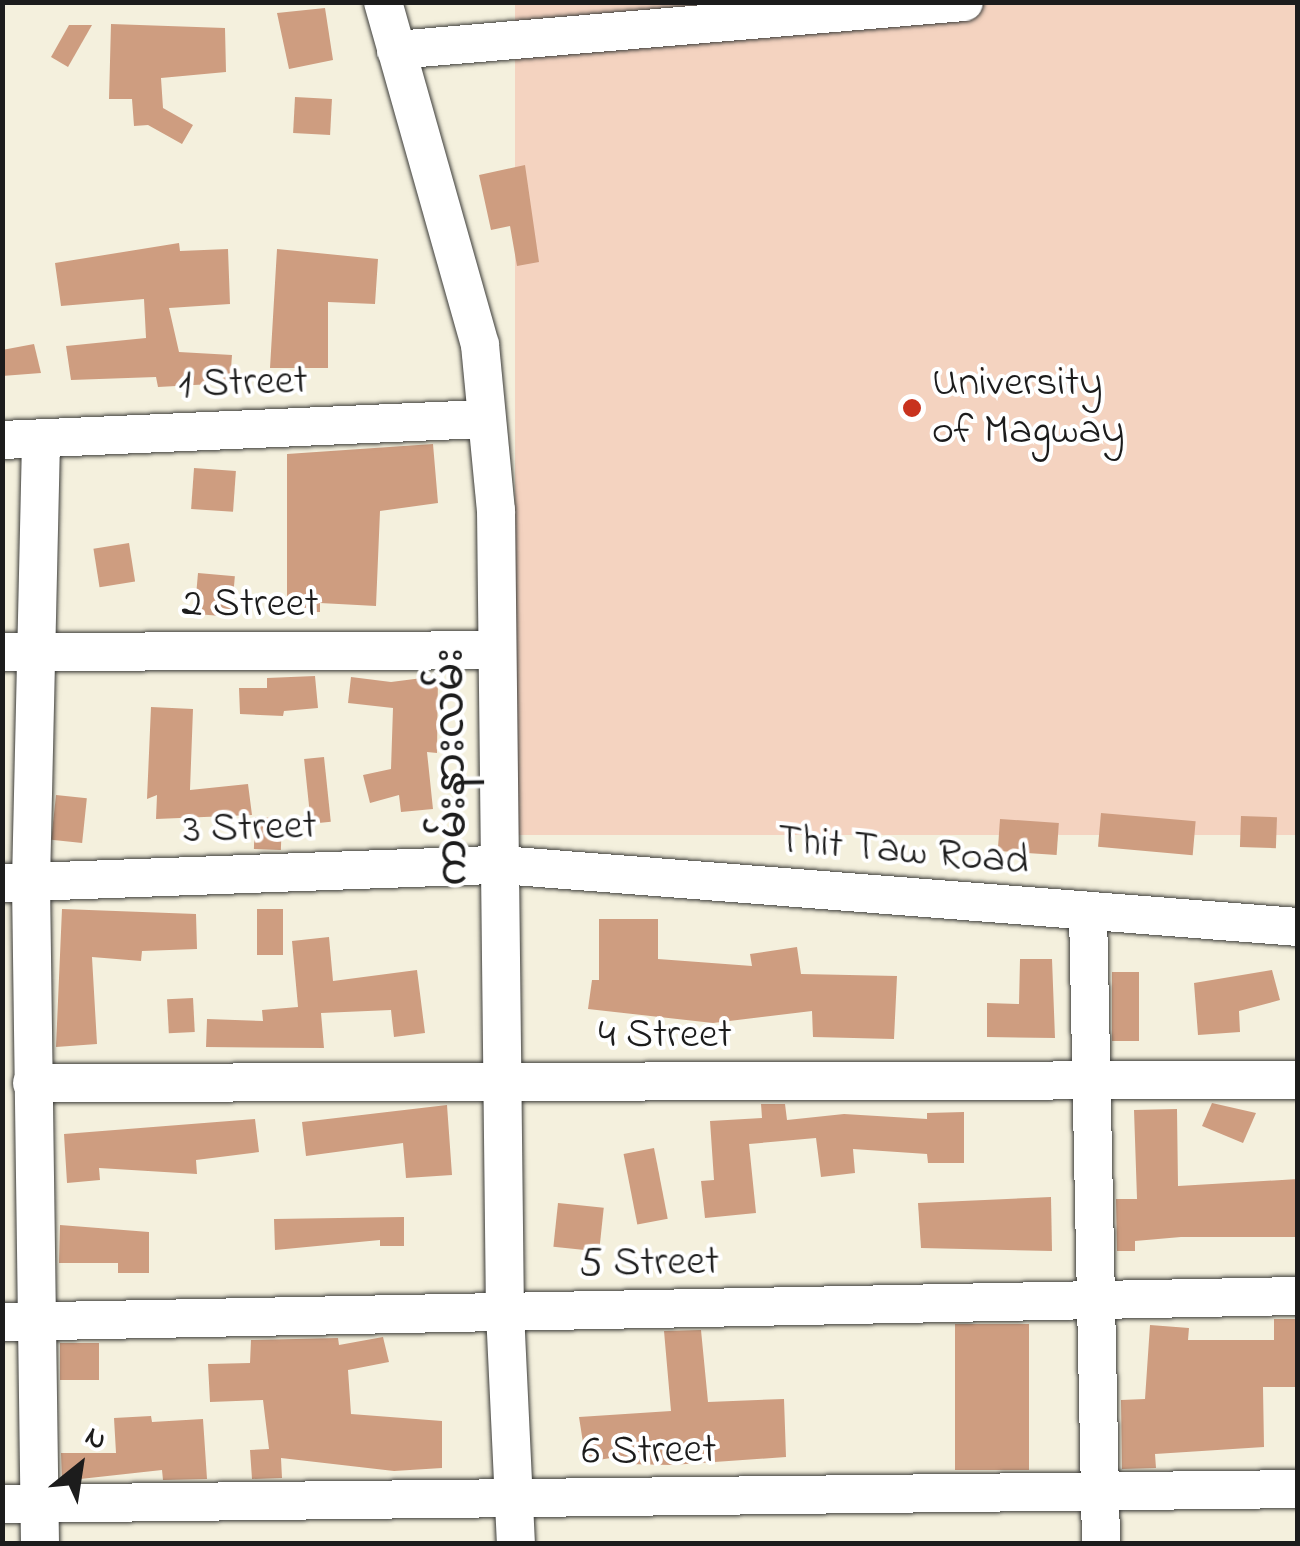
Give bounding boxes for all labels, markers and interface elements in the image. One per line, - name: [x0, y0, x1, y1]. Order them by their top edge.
- street label: 1 Street: [177, 357, 309, 411]
- place label: University of Magway: [932, 359, 1124, 458]
- marker: University of Magway: [901, 397, 923, 419]
- street label: 2 Street: [181, 580, 319, 630]
- street label: ကမ်းနားလမ်း: [427, 648, 481, 886]
- street label: 3 Street: [182, 801, 318, 857]
- street label: Thit Taw Road: [775, 816, 1031, 888]
- street label: 4 Street: [598, 1011, 732, 1061]
- street label: 5 Street: [578, 1238, 720, 1290]
- north arrow: [30, 1416, 130, 1516]
- text: N: [77, 1417, 114, 1462]
- street label: 6 Street: [581, 1426, 717, 1478]

